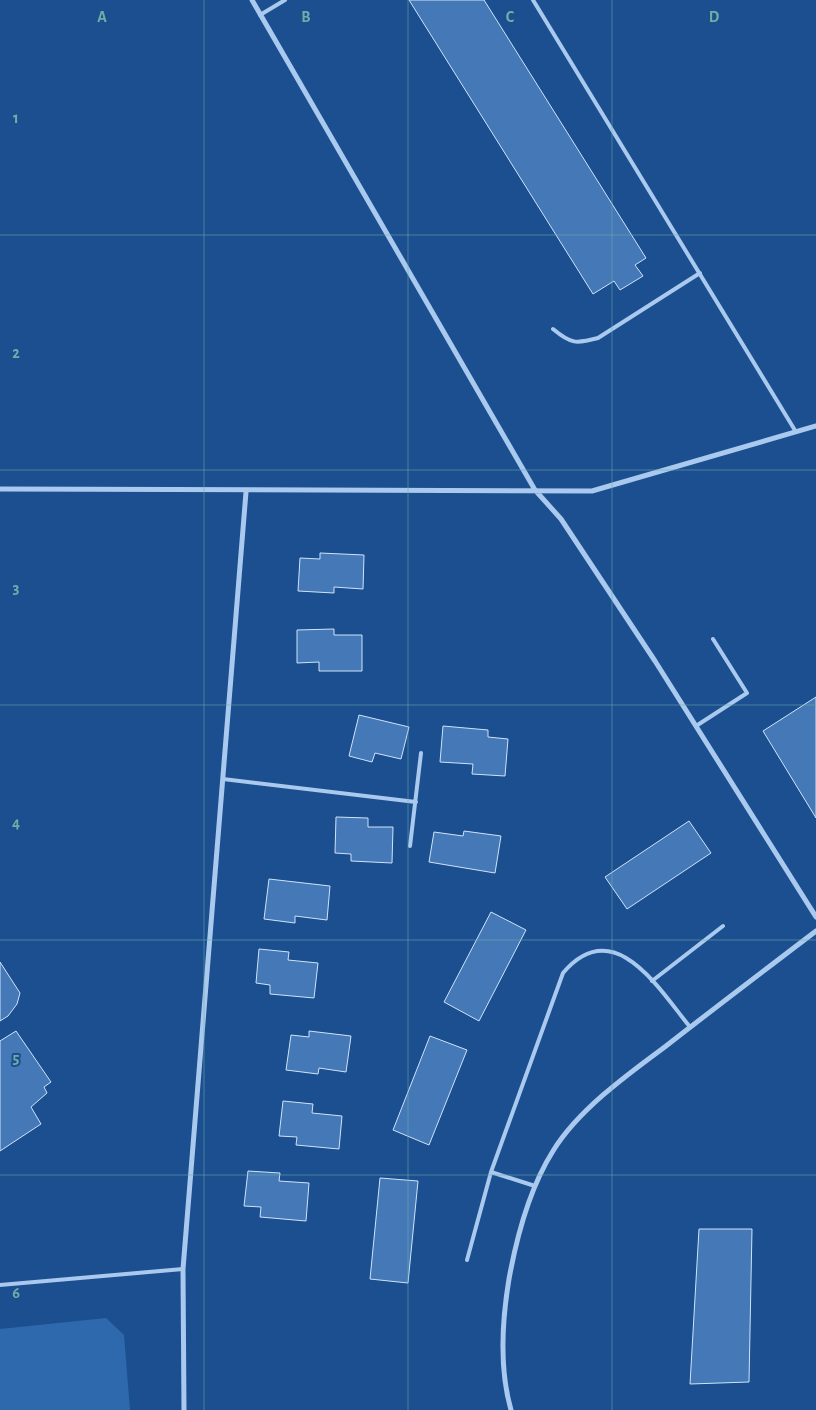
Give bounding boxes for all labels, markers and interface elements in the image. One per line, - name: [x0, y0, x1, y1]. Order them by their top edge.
- text: A: [97, 9, 107, 25]
- text: B: [301, 9, 311, 25]
- text: C: [506, 9, 515, 25]
- text: D: [709, 9, 720, 25]
- text: 1: [13, 110, 19, 126]
- text: 2: [12, 345, 20, 361]
- text: 3: [13, 580, 20, 596]
- text: 4: [12, 815, 20, 831]
- text: 5: [13, 1050, 20, 1066]
- text: 6: [12, 1285, 20, 1301]

